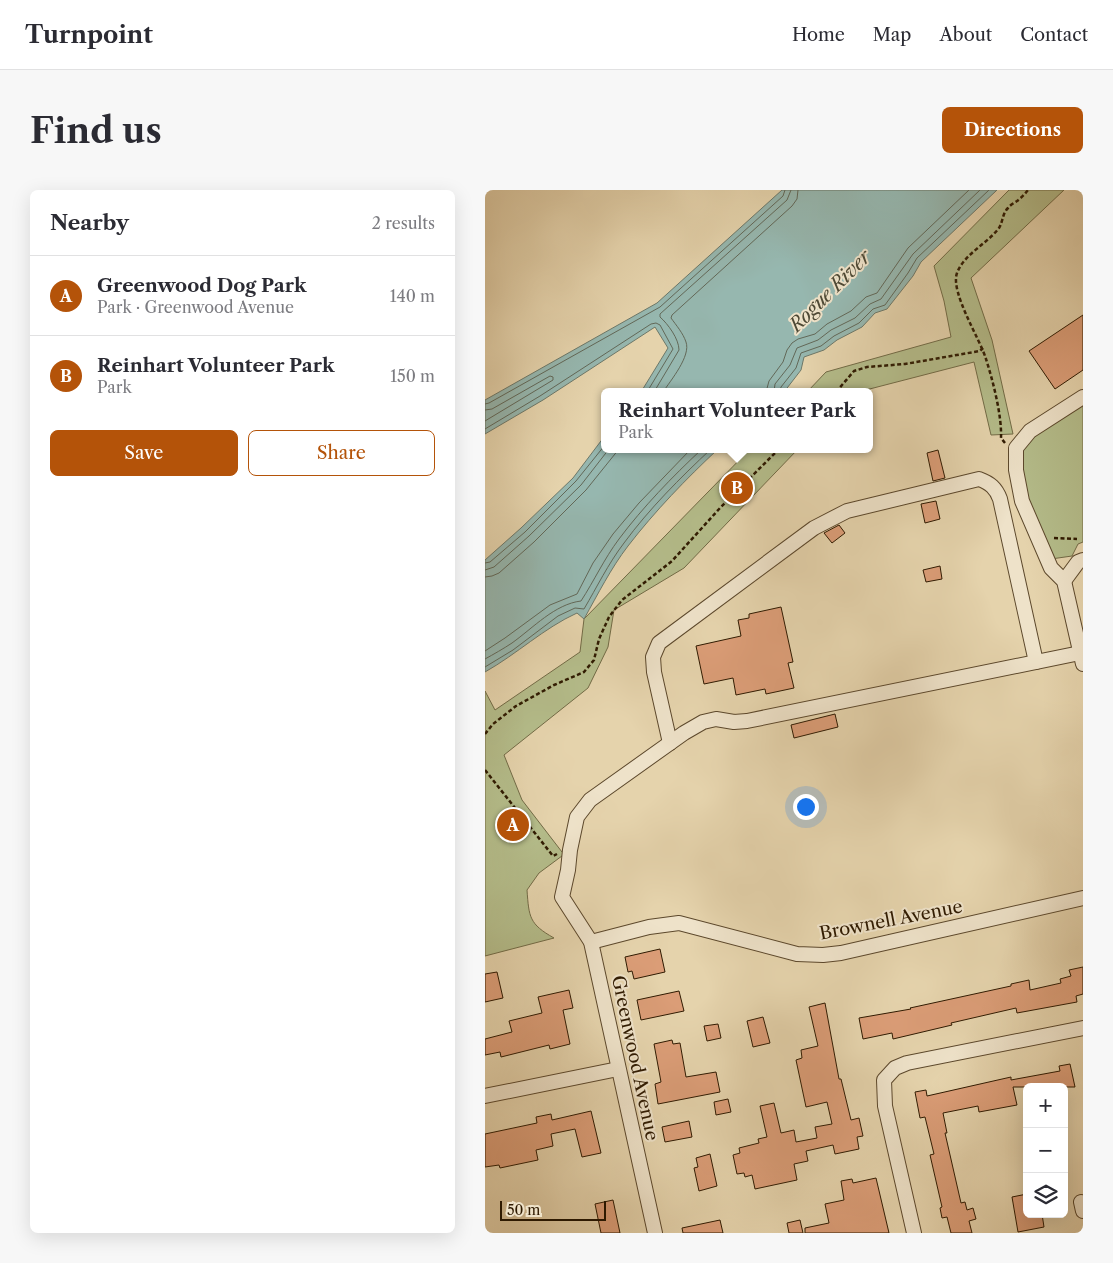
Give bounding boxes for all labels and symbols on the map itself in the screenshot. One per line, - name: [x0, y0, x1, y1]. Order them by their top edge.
- water label: Rogue River: [783, 245, 876, 338]
- pin: B: [721, 469, 753, 507]
- your location: [793, 794, 819, 820]
- pin: A: [497, 806, 529, 844]
- street label: Brownell Avenue: [818, 895, 964, 945]
- street label: Greenwood Avenue: [607, 973, 663, 1143]
- scale bar: [500, 1198, 606, 1221]

